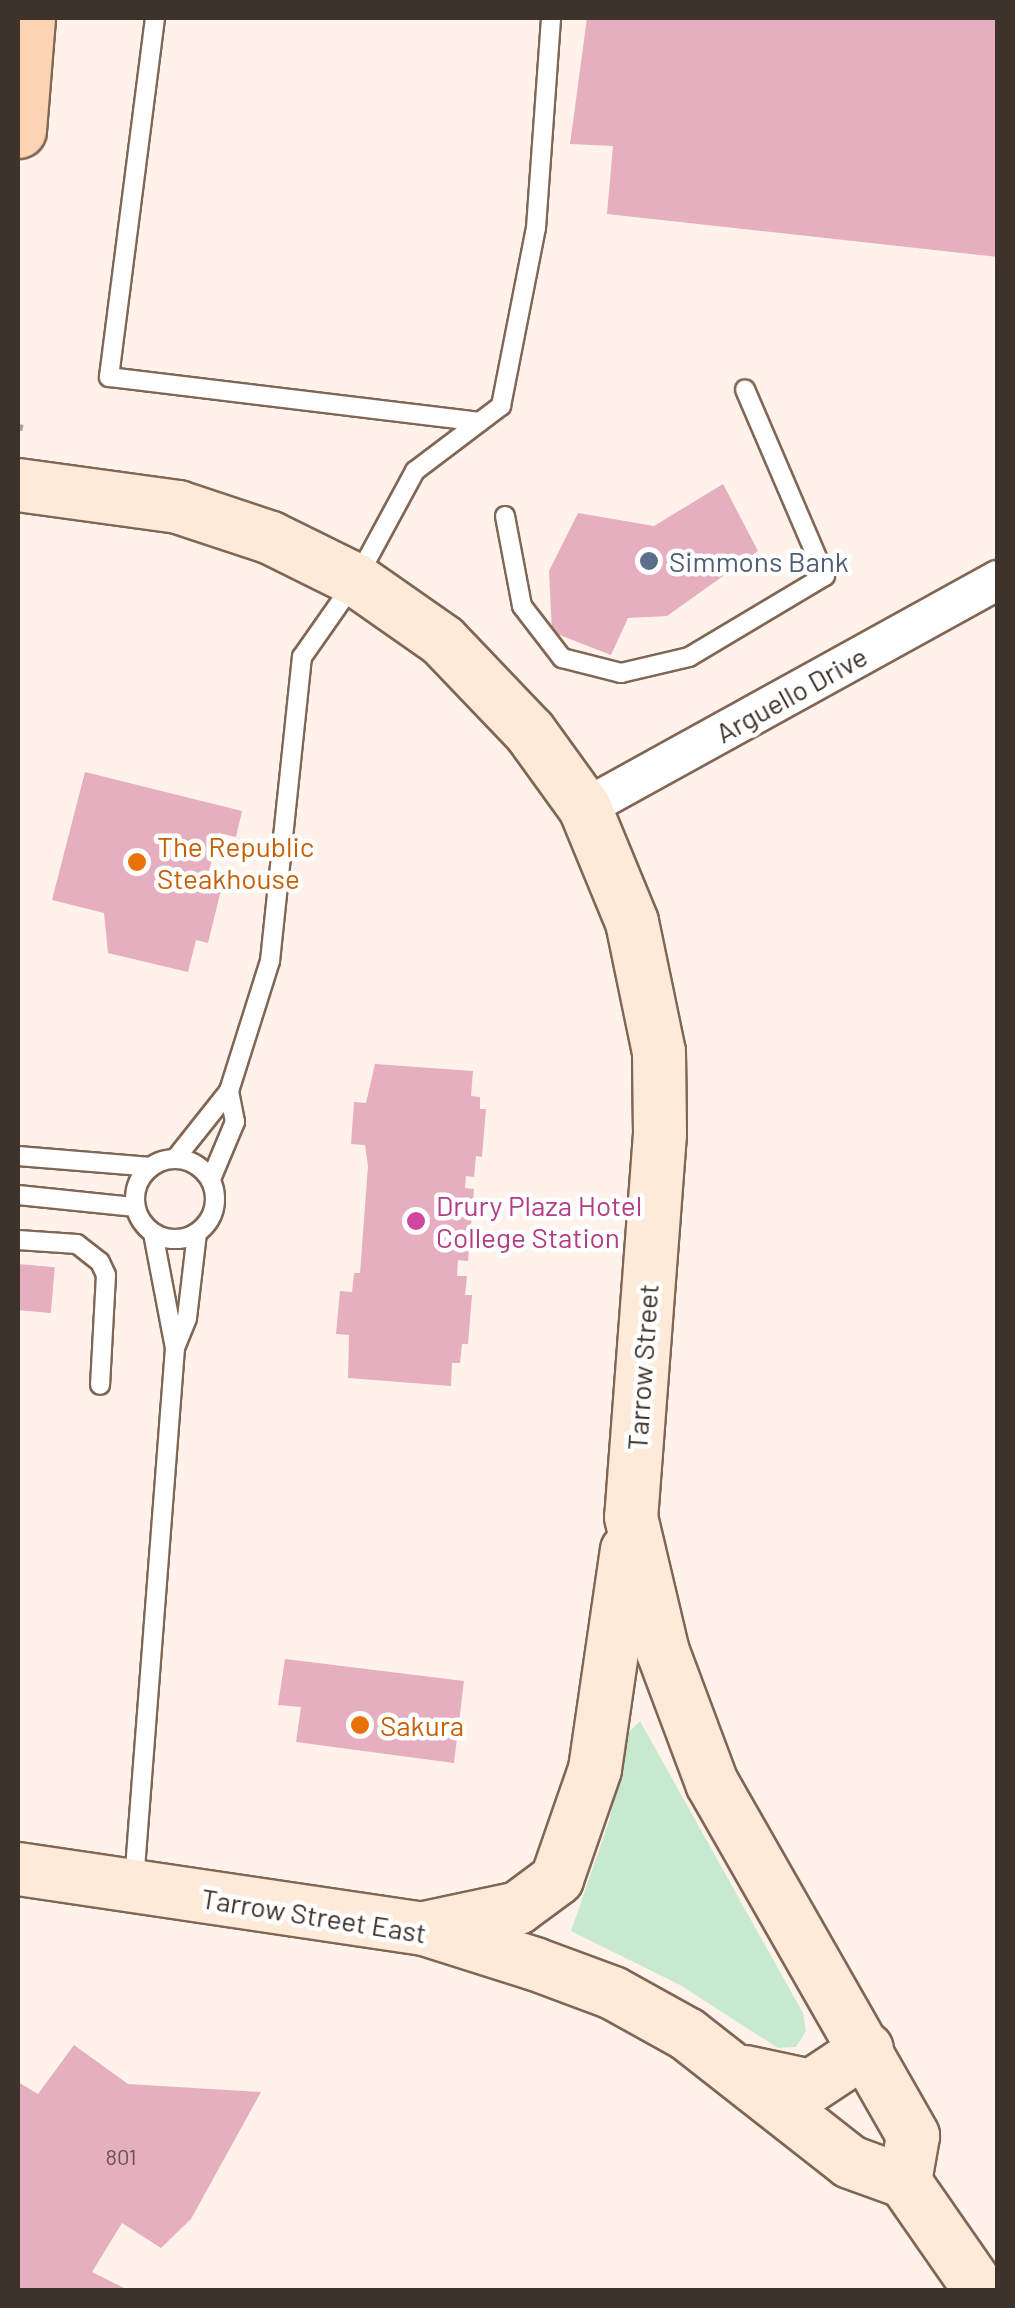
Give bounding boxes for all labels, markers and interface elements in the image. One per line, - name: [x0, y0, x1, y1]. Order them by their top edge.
- place label: Simmons Bank: [669, 544, 849, 578]
- marker: Simmons Bank: [638, 550, 660, 572]
- street label: Arguello Drive: [709, 639, 873, 749]
- place label: The Republic Steakhouse: [157, 829, 314, 895]
- marker: The Republic Steakhouse: [126, 851, 148, 873]
- place label: Drury Plaza Hotel College Station: [436, 1188, 642, 1254]
- marker: Drury Plaza Hotel College Station: [405, 1210, 427, 1232]
- street label: Tarrow Street: [619, 1283, 665, 1451]
- place label: Sakura: [380, 1708, 464, 1742]
- marker: Sakura: [349, 1714, 371, 1736]
- street label: Tarrow Street East: [199, 1881, 429, 1949]
- house number: 801: [106, 2144, 136, 2170]

